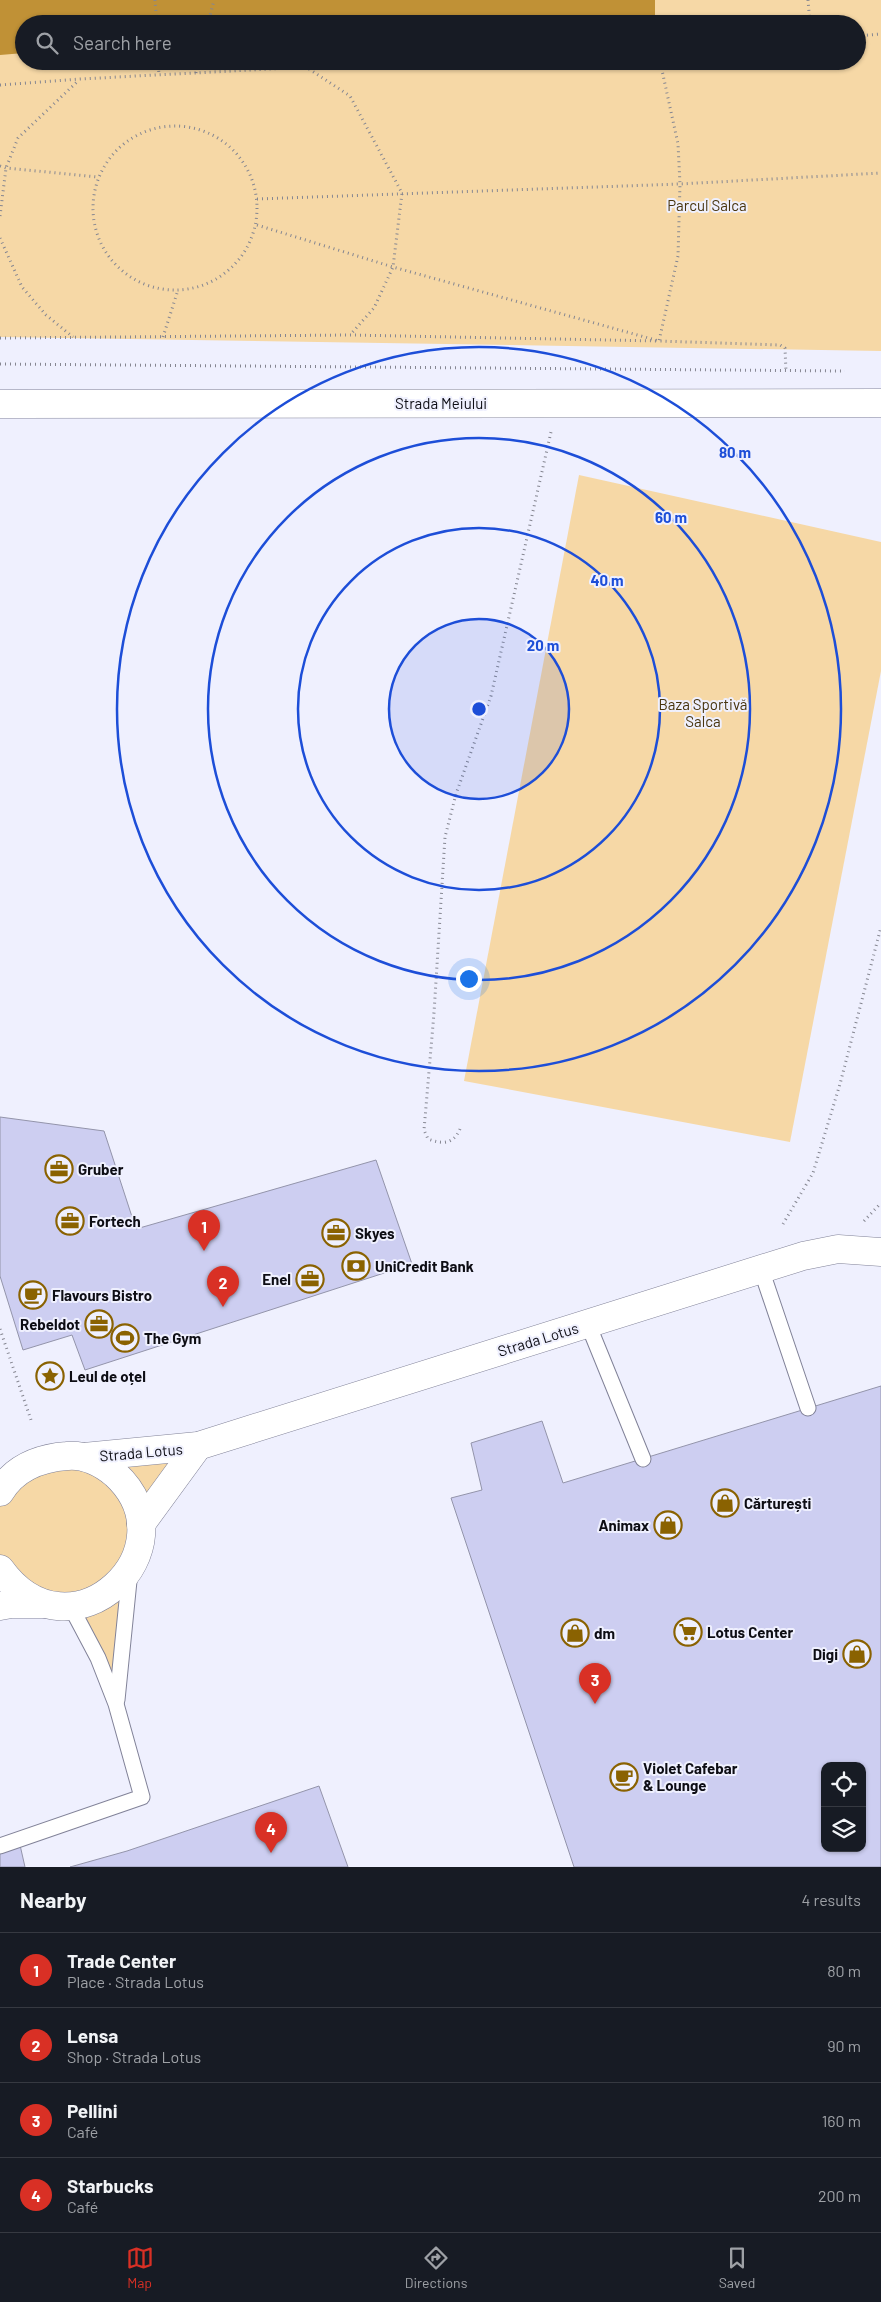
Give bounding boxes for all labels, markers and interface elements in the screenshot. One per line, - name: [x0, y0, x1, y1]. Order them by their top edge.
- search box: [15, 15, 866, 70]
- icon: search: [33, 29, 61, 57]
- text: Search here: [73, 31, 172, 54]
- park label: Parcul Salca: [667, 196, 747, 214]
- street label: Strada Meiului: [395, 394, 487, 412]
- text: 80 m: [719, 443, 751, 461]
- text: 60 m: [655, 508, 687, 526]
- text: 40 m: [590, 571, 624, 589]
- text: 20 m: [527, 636, 559, 654]
- park label: Baza Sportivă Salca: [659, 695, 748, 730]
- centre of rings: [470, 700, 488, 718]
- your location: [456, 966, 482, 992]
- office icon: Gruber: [44, 1154, 74, 1184]
- place label: Gruber: [78, 1160, 124, 1178]
- office icon: Fortech: [55, 1206, 85, 1236]
- pin: 1: [188, 1210, 220, 1251]
- place label: Fortech: [89, 1212, 141, 1230]
- office icon: Skyes: [321, 1218, 351, 1248]
- place label: Skyes: [355, 1224, 395, 1242]
- bank icon: UniCredit Bank: [341, 1251, 371, 1281]
- place label: UniCredit Bank: [375, 1257, 474, 1275]
- office icon: Enel: [295, 1264, 325, 1294]
- pin: 2: [207, 1266, 239, 1307]
- place label: Enel: [262, 1270, 291, 1288]
- cafe icon: Flavours Bistro: [18, 1280, 48, 1310]
- place label: Flavours Bistro: [52, 1286, 152, 1304]
- office icon: Rebeldot: [84, 1309, 114, 1339]
- place label: Rebeldot: [20, 1315, 80, 1333]
- street label: Strada Lotus: [495, 1318, 581, 1360]
- sports icon: The Gym: [110, 1323, 140, 1353]
- place label: The Gym: [144, 1329, 201, 1347]
- place icon: Leul de oțel: [35, 1361, 65, 1391]
- place label: Leul de oțel: [69, 1367, 146, 1385]
- street label: Strada Lotus: [99, 1439, 183, 1465]
- shop icon: Cărturești: [710, 1488, 740, 1518]
- place label: Cărturești: [744, 1494, 812, 1512]
- shop icon: Animax: [653, 1510, 683, 1540]
- place label: Animax: [598, 1516, 649, 1534]
- supermarket icon: Lotus Center: [673, 1617, 703, 1647]
- shop icon: dm: [560, 1618, 590, 1648]
- place label: Lotus Center: [707, 1623, 793, 1641]
- place label: dm: [594, 1624, 615, 1642]
- shop icon: Digi: [842, 1639, 872, 1669]
- place label: Digi: [813, 1645, 838, 1663]
- pin: 3: [579, 1663, 611, 1704]
- place label: Violet Cafebar & Lounge: [643, 1759, 738, 1794]
- cafe icon: Violet Cafebar & Lounge: [609, 1762, 639, 1792]
- map controls: [821, 1762, 866, 1852]
- button: locate: [821, 1762, 866, 1807]
- button: layers: [821, 1807, 866, 1852]
- pin: 4: [255, 1812, 287, 1853]
- text: Nearby: [20, 1887, 86, 1912]
- text: 4 results: [801, 1890, 861, 1909]
- text: Trade Center: [67, 1949, 176, 1972]
- text: 1: [33, 1961, 39, 1980]
- text: 80 m: [827, 1961, 861, 1980]
- text: Place · Strada Lotus: [67, 1972, 204, 1991]
- text: Lensa: [67, 2024, 118, 2047]
- text: 2: [32, 2036, 40, 2055]
- text: 90 m: [827, 2036, 861, 2055]
- text: Shop · Strada Lotus: [67, 2047, 201, 2066]
- text: Pellini: [67, 2099, 118, 2122]
- text: 3: [32, 2111, 40, 2130]
- text: 160 m: [822, 2111, 861, 2130]
- text: Café: [67, 2122, 98, 2141]
- text: Starbucks: [67, 2174, 154, 2197]
- text: 4: [31, 2186, 41, 2205]
- text: 200 m: [818, 2186, 861, 2205]
- text: Café: [67, 2197, 98, 2216]
- tab: Map: [126, 2244, 154, 2291]
- tab: Directions: [405, 2244, 467, 2291]
- tab: Saved: [719, 2244, 755, 2291]

